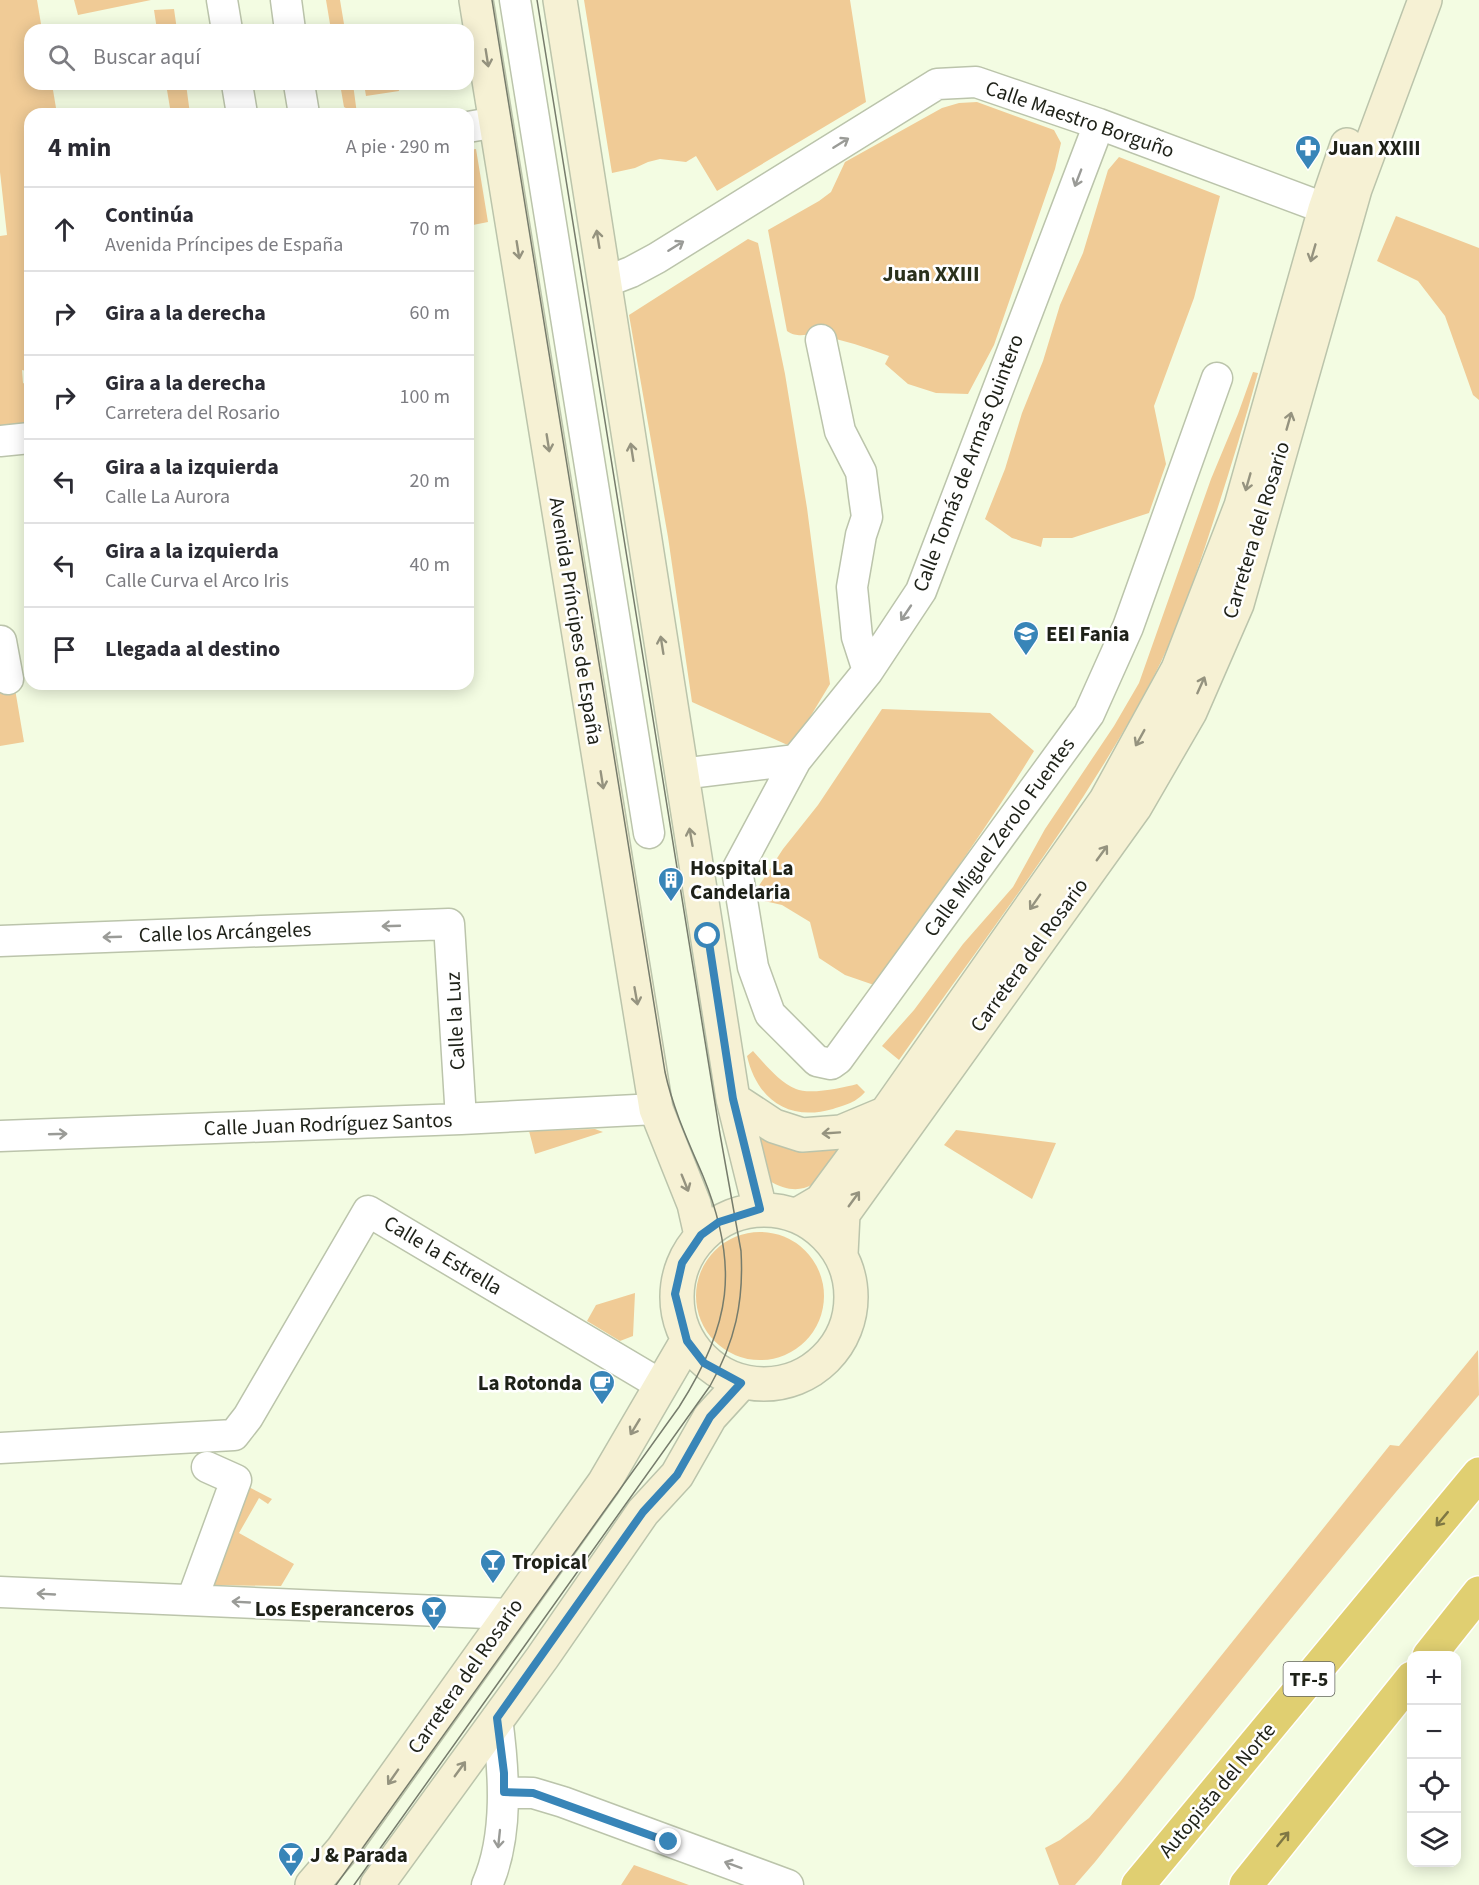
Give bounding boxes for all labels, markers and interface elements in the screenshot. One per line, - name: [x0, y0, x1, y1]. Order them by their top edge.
- search box: [24, 24, 474, 90]
- icon: search: [45, 41, 78, 74]
- text: Buscar aquí: [93, 41, 201, 73]
- one-way arrow: [482, 47, 493, 67]
- street label: Calle Maestro Borguño: [982, 73, 1178, 165]
- text: 4 min: [48, 129, 111, 166]
- text: A pie · 290 m: [346, 133, 450, 161]
- pharmacy icon: Juan XXIII: [1293, 133, 1323, 171]
- place label: Juan XXIII: [1328, 133, 1421, 163]
- one-way arrow: [832, 137, 849, 149]
- one-way arrow: [1072, 168, 1083, 187]
- text: Continúa: [105, 199, 194, 231]
- icon: ahead: [48, 213, 81, 246]
- text: 70 m: [410, 215, 450, 243]
- one-way arrow: [592, 229, 603, 249]
- text: Avenida Príncipes de España: [105, 231, 343, 259]
- one-way arrow: [667, 239, 684, 252]
- one-way arrow: [512, 240, 523, 259]
- one-way arrow: [1306, 244, 1318, 263]
- district label: Juan XXIII: [882, 258, 980, 290]
- icon: right: [48, 297, 81, 330]
- text: Gira a la derecha: [105, 297, 266, 329]
- text: 60 m: [410, 299, 450, 327]
- street label: Calle Tomás de Armas Quintero: [905, 330, 1031, 596]
- text: Gira a la derecha: [105, 367, 266, 399]
- icon: right: [48, 381, 81, 414]
- text: 100 m: [400, 383, 450, 411]
- text: Carretera del Rosario: [105, 399, 280, 427]
- one-way arrow: [1284, 412, 1295, 431]
- one-way arrow: [543, 432, 554, 452]
- street label: Carretera del Rosario: [1215, 438, 1297, 622]
- one-way arrow: [626, 443, 637, 462]
- text: Gira a la izquierda: [105, 451, 279, 483]
- icon: left: [48, 465, 81, 498]
- text: 20 m: [410, 467, 450, 495]
- one-way arrow: [1242, 472, 1253, 491]
- text: Calle La Aurora: [105, 483, 230, 511]
- street label: Avenida Príncipes de España: [542, 495, 610, 747]
- text: Gira a la izquierda: [105, 535, 279, 567]
- icon: left: [48, 549, 81, 582]
- text: 40 m: [410, 551, 450, 579]
- text: Calle Curva el Arco Iris: [105, 567, 289, 595]
- one-way arrow: [900, 604, 912, 621]
- school or university icon: EEI Fania: [1011, 619, 1041, 657]
- place label: EEI Fania: [1046, 619, 1130, 649]
- icon: arrive: [48, 633, 81, 666]
- text: Llegada al destino: [105, 633, 280, 665]
- one-way arrow: [656, 635, 667, 655]
- one-way arrow: [1196, 677, 1207, 695]
- one-way arrow: [1134, 729, 1146, 746]
- street label: Calle Miguel Zerolo Fuentes: [916, 731, 1082, 943]
- one-way arrow: [596, 770, 607, 790]
- one-way arrow: [685, 828, 696, 848]
- one-way arrow: [1096, 845, 1108, 861]
- place label: Hospital La Candelaria: [690, 853, 794, 907]
- building icon: Hospital La Candelaria: [656, 865, 686, 903]
- street label: Carretera del Rosario: [963, 872, 1095, 1038]
- one-way arrow: [1029, 893, 1041, 909]
- street label: Calle los Arcángeles: [138, 914, 312, 950]
- one-way arrow: [381, 921, 401, 932]
- route start: [694, 922, 720, 948]
- one-way arrow: [103, 931, 123, 942]
- street label: Calle la Luz: [437, 971, 473, 1071]
- one-way arrow: [631, 986, 642, 1005]
- street label: Calle Juan Rodríguez Santos: [203, 1105, 453, 1143]
- one-way arrow: [48, 1128, 68, 1139]
- one-way arrow: [822, 1128, 842, 1139]
- one-way arrow: [681, 1174, 692, 1192]
- one-way arrow: [848, 1191, 860, 1207]
- street label: Calle la Estrella: [378, 1208, 508, 1302]
- place label: La Rotonda: [478, 1368, 582, 1398]
- cafe icon: La Rotonda: [587, 1368, 617, 1406]
- one-way arrow: [629, 1418, 641, 1435]
- one-way arrow: [1435, 1511, 1448, 1527]
- bar icon: Tropical: [478, 1547, 508, 1585]
- place label: Tropical: [512, 1547, 587, 1577]
- one-way arrow: [36, 1588, 56, 1599]
- street label: Carretera del Rosario: [400, 1592, 530, 1760]
- place label: Los Esperanceros: [255, 1594, 414, 1624]
- bar icon: Los Esperanceros: [419, 1594, 449, 1632]
- one-way arrow: [231, 1597, 251, 1608]
- map controls: [1407, 1651, 1461, 1867]
- button: +: [1407, 1651, 1461, 1705]
- road number: TF-5: [1284, 1662, 1334, 1696]
- button: −: [1407, 1705, 1461, 1759]
- street label: Autopista del Norte: [1151, 1716, 1283, 1864]
- button: locate: [1407, 1759, 1461, 1813]
- one-way arrow: [454, 1762, 467, 1778]
- one-way arrow: [387, 1769, 399, 1785]
- button: layers: [1407, 1813, 1461, 1867]
- route end: [655, 1828, 681, 1854]
- one-way arrow: [493, 1829, 504, 1849]
- one-way arrow: [1276, 1832, 1289, 1848]
- bar icon: J & Parada: [276, 1840, 306, 1878]
- place label: J & Parada: [310, 1840, 408, 1870]
- one-way arrow: [724, 1858, 743, 1869]

